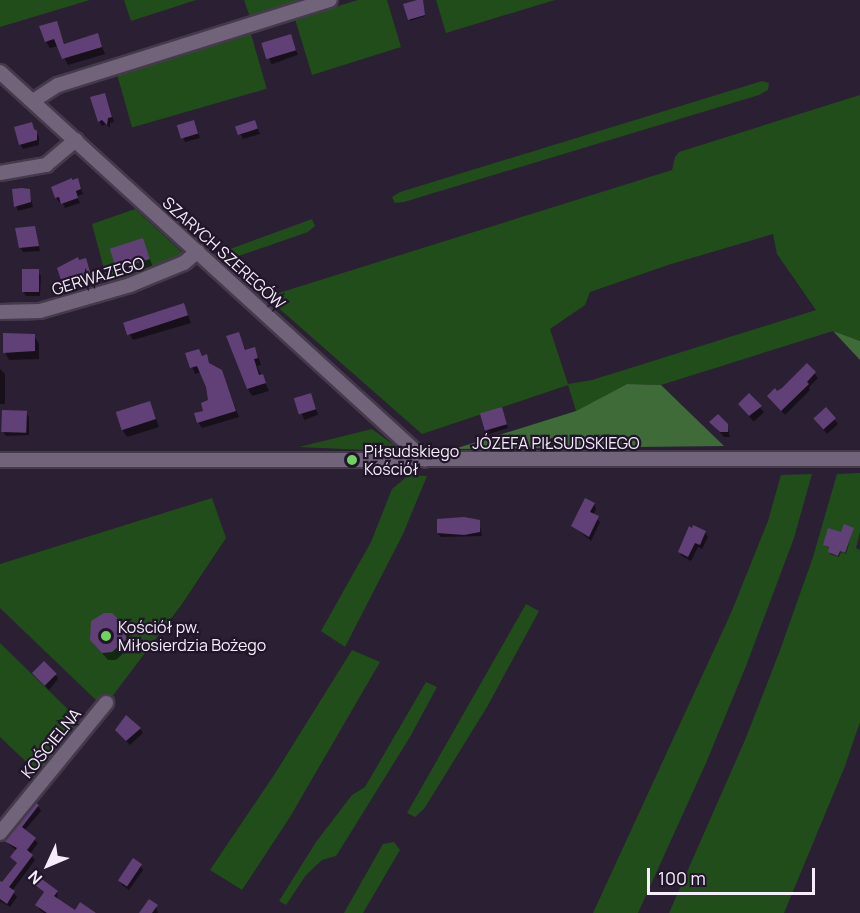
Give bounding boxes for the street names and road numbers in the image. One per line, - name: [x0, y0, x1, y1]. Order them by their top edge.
- street label: SZARYCH SZEREGÓW: [159, 193, 289, 313]
- street label: GERWAZEGO: [49, 253, 147, 299]
- street label: JÓZEFA PIŁSUDSKIEGO: [472, 433, 640, 453]
- street label: KOŚCIELNA: [17, 704, 85, 782]

